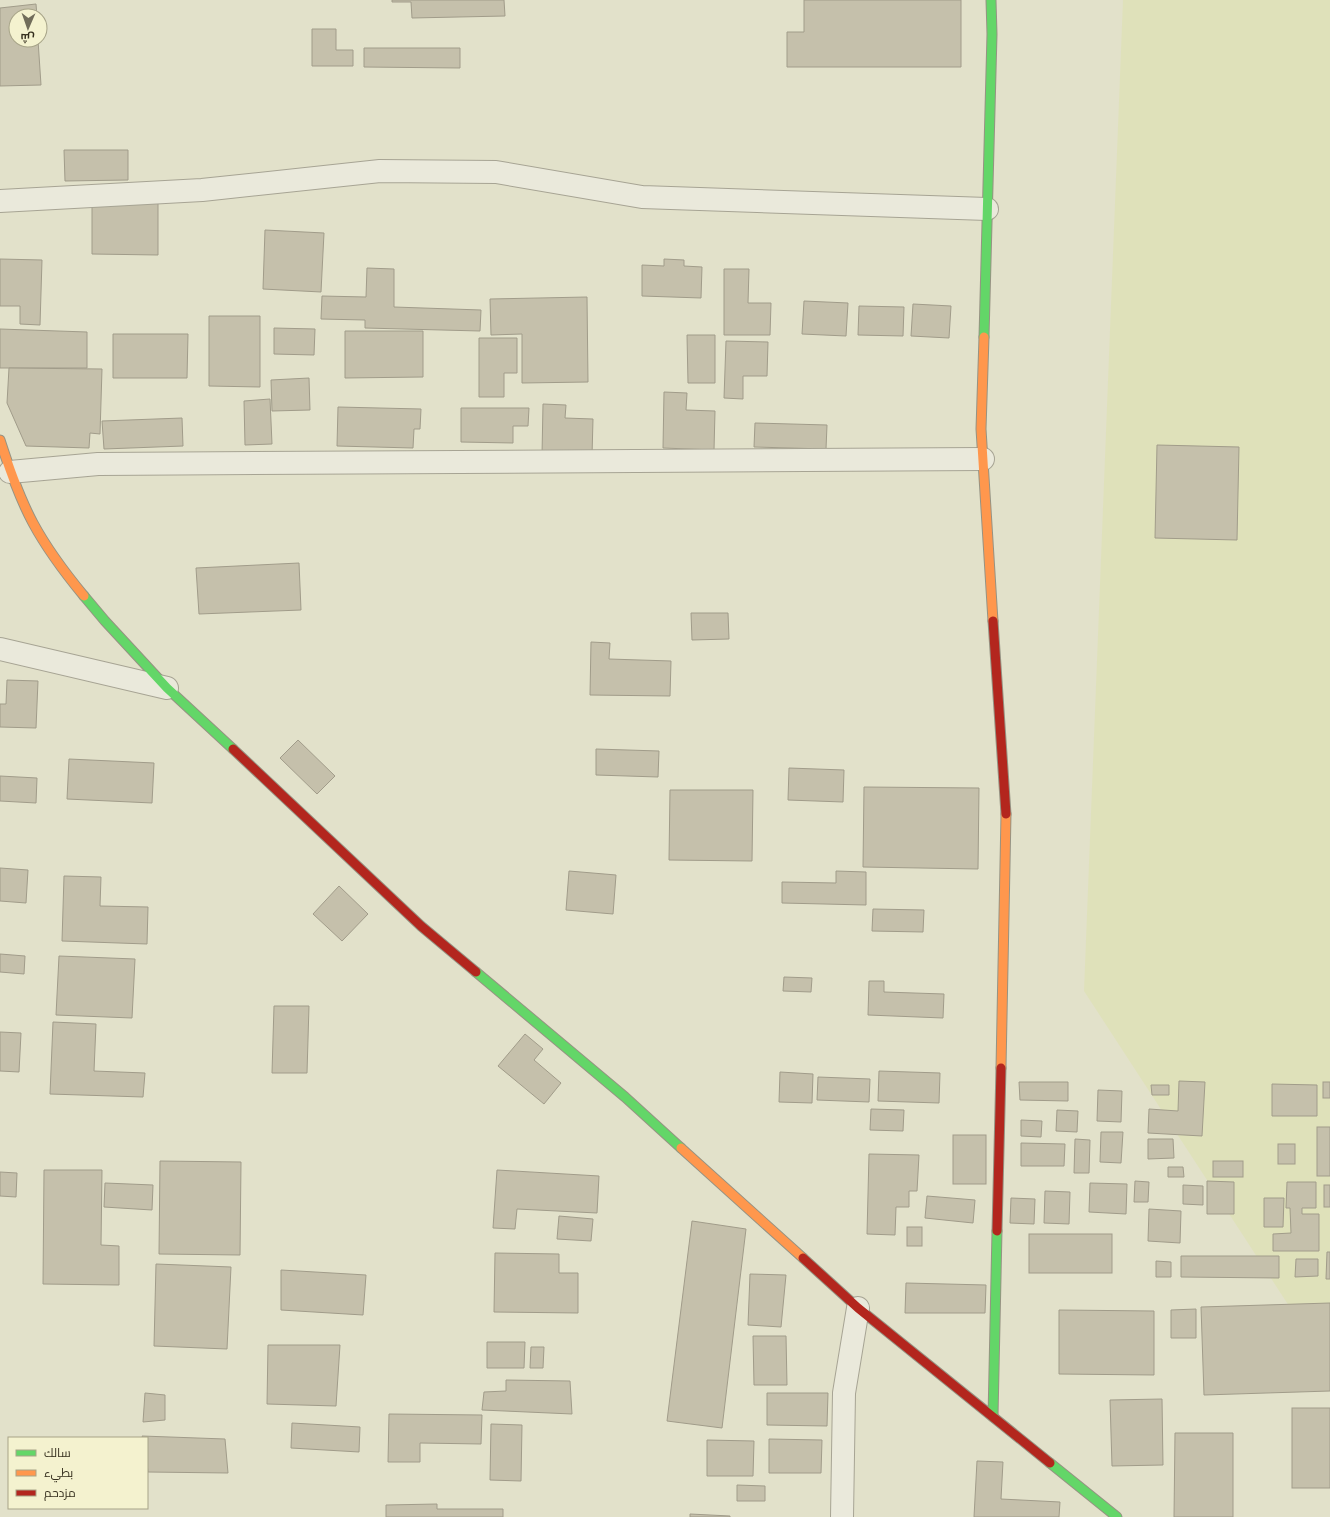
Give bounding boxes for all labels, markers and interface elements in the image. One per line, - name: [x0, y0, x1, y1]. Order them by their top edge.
- north arrow: [8, 8, 48, 48]
- text: ش: [20, 28, 35, 48]
- legend: [8, 1437, 148, 1509]
- text: سالك: [44, 1441, 71, 1464]
- text: بطيء: [44, 1461, 73, 1484]
- text: مزدحم: [44, 1481, 76, 1504]

